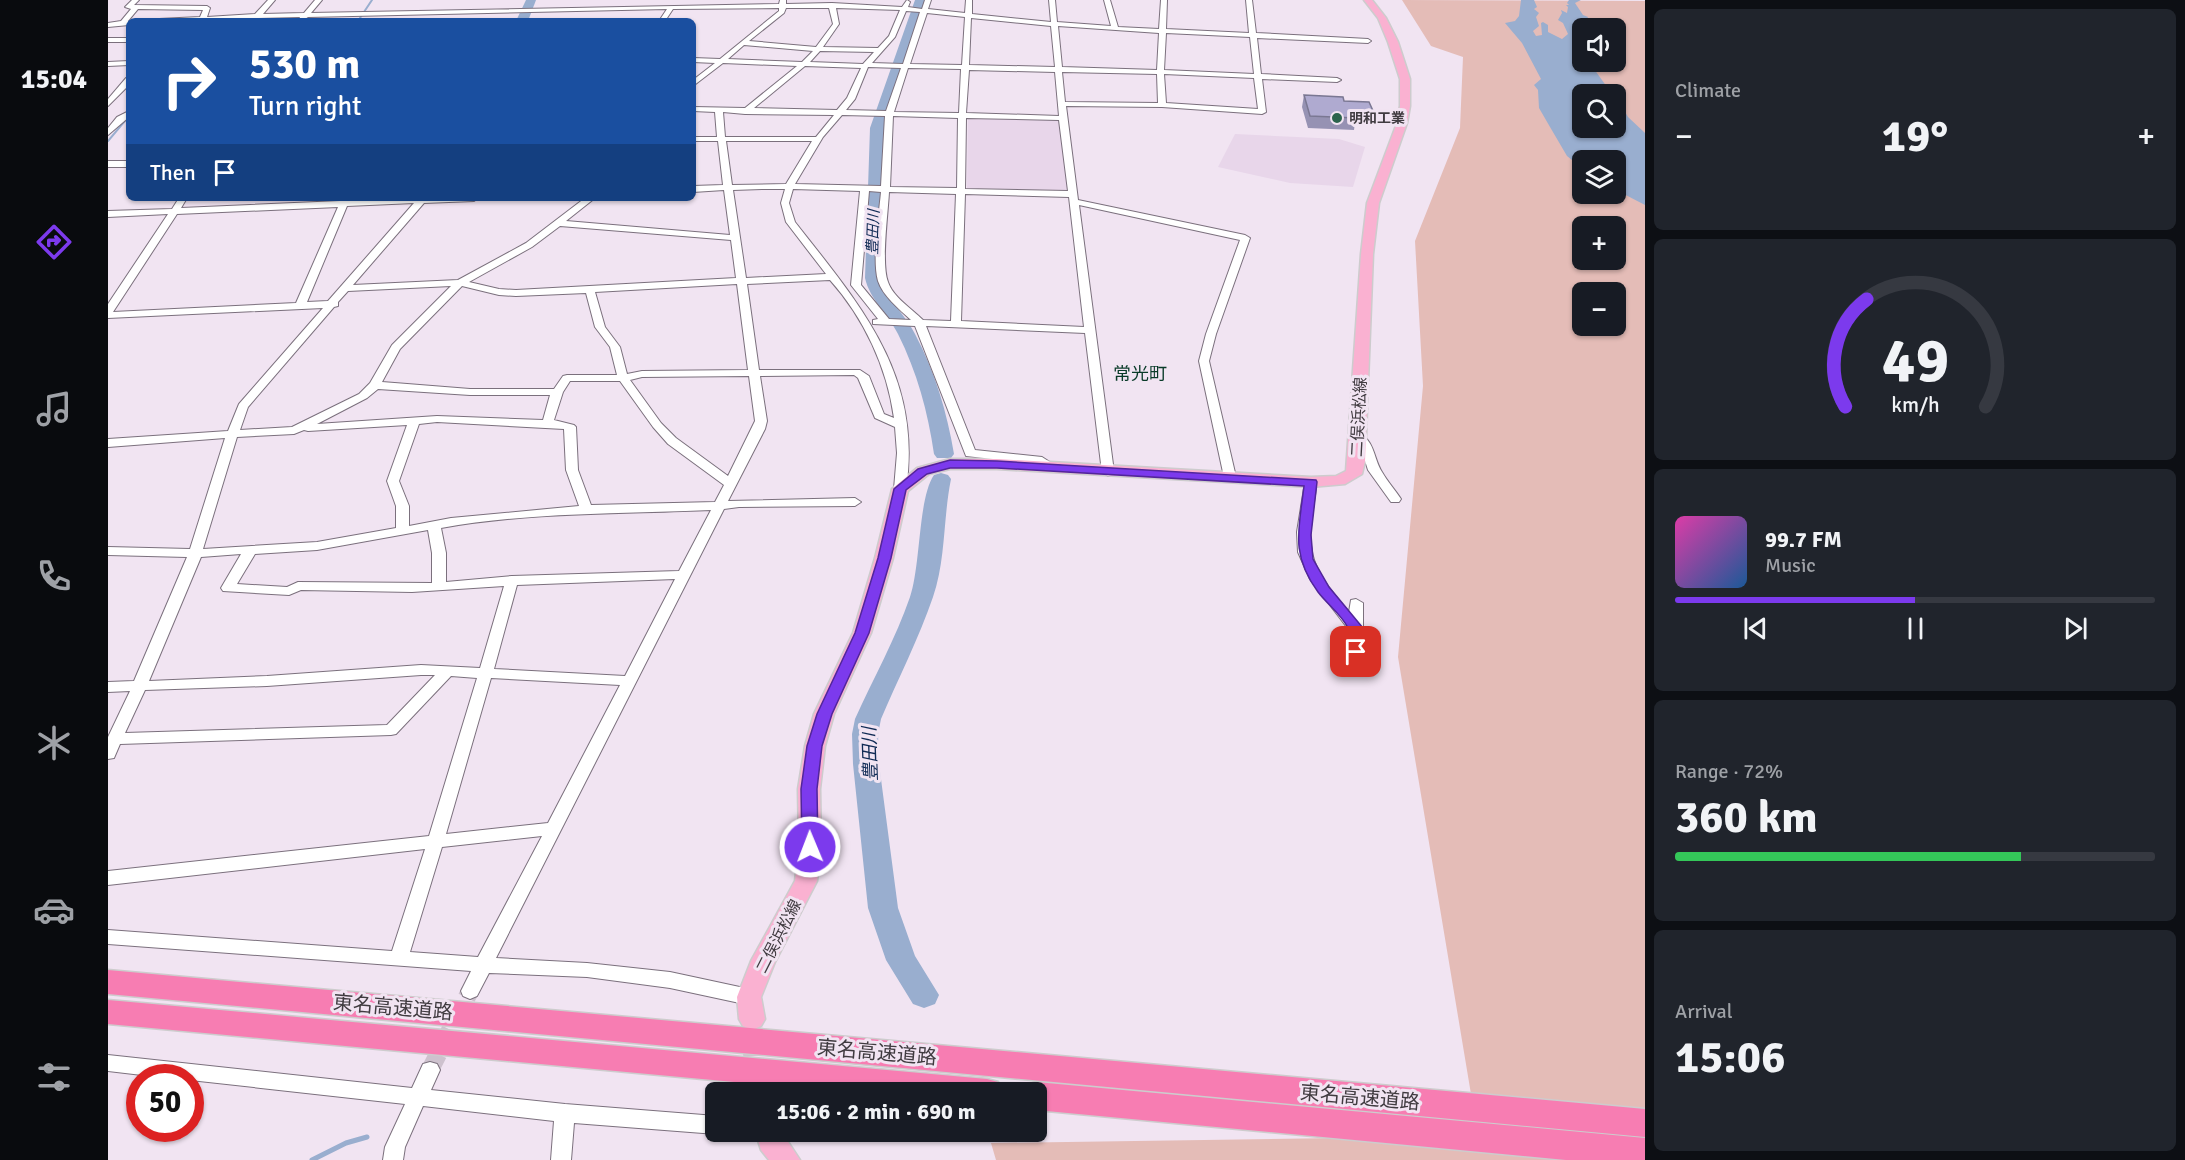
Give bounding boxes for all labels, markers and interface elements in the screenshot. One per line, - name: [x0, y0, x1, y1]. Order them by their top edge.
- map controls: [1572, 18, 1626, 336]
- button: sound: [1572, 18, 1626, 72]
- text: 530 m: [249, 39, 360, 90]
- icon: right: [150, 42, 228, 120]
- text: 15:04: [21, 63, 87, 96]
- text: Climate: [1675, 78, 1741, 103]
- button: search: [1572, 84, 1626, 138]
- text: Turn right: [249, 90, 362, 123]
- text: 19°: [1882, 109, 1948, 164]
- place label: 明和工業: [1349, 110, 1405, 127]
- marker: 明和工業: [1330, 111, 1344, 125]
- text: −: [1675, 116, 1693, 157]
- text: +: [2137, 116, 2155, 157]
- button: layers: [1572, 150, 1626, 204]
- icon: arrive: [208, 156, 241, 189]
- text: Then: [150, 159, 196, 186]
- water label: 豊田川: [863, 207, 883, 255]
- button: +: [1572, 216, 1626, 270]
- icon: directions: [33, 221, 75, 263]
- button: −: [1572, 282, 1626, 336]
- text: 49: [1881, 322, 1949, 399]
- district label: 常光町: [1113, 363, 1167, 385]
- street label: 二俣浜松線: [1347, 377, 1371, 458]
- icon: music: [33, 388, 75, 430]
- text: km/h: [1891, 392, 1939, 418]
- text: 99.7 FM: [1765, 526, 1842, 553]
- text: Music: [1765, 553, 1816, 578]
- icon: phone: [33, 555, 75, 597]
- icon: previous: [1739, 612, 1772, 645]
- icon: pause: [1899, 612, 1932, 645]
- icon: next: [2059, 612, 2092, 645]
- pin: [1330, 626, 1381, 677]
- icon: arrive: [1339, 635, 1372, 668]
- icon: climate: [33, 722, 75, 764]
- water label: 豊田川: [858, 725, 882, 781]
- text: Range · 72%: [1675, 759, 1783, 784]
- text: 360 km: [1675, 790, 1818, 845]
- position arrow: [778, 815, 842, 879]
- icon: car: [33, 889, 75, 931]
- street label: 二俣浜松線: [752, 896, 806, 977]
- street label: 東名高速道路: [332, 990, 454, 1025]
- text: Arrival: [1675, 999, 1733, 1024]
- text: 15:06: [1675, 1030, 1785, 1085]
- street label: 東名高速道路: [816, 1035, 938, 1070]
- icon: filters: [33, 1056, 75, 1098]
- speed limit sign: 50: [126, 1064, 204, 1142]
- street label: 東名高速道路: [1299, 1080, 1421, 1115]
- text: 15:06 · 2 min · 690 m: [776, 1098, 976, 1125]

